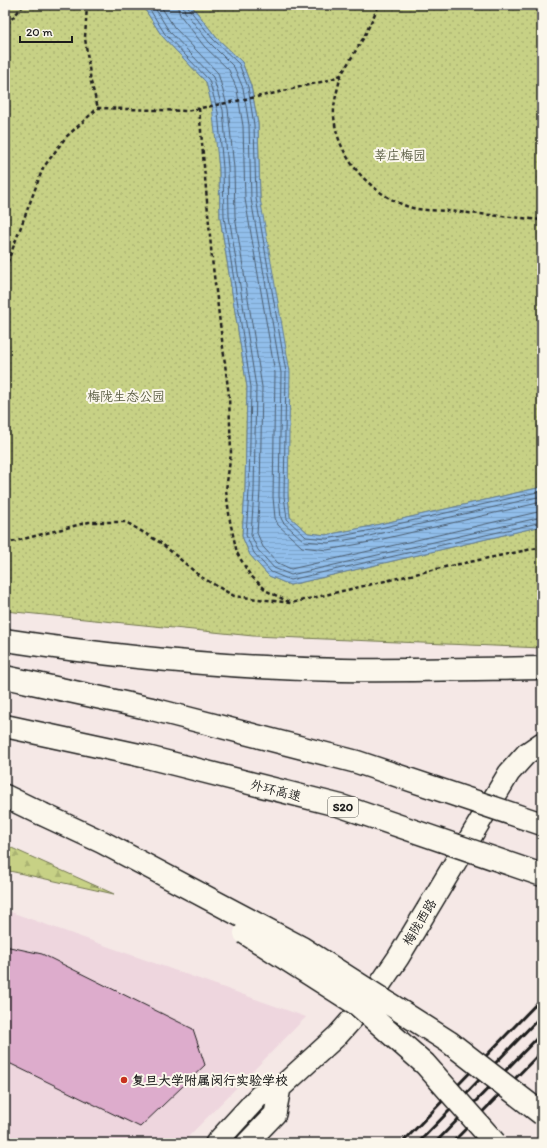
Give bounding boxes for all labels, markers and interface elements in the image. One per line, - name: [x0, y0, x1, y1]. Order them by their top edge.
- scale bar: [20, 18, 72, 44]
- text: 20 m: [26, 25, 53, 39]
- park label: 莘庄梅园: [374, 148, 426, 163]
- park label: 梅陇生态公园: [87, 389, 165, 404]
- street label: 外环高速: [249, 777, 303, 804]
- road number: S20: [328, 797, 358, 817]
- street label: 梅陇西路: [400, 896, 439, 948]
- place label: 复旦大学附属闵行实验学校: [132, 1073, 288, 1088]
- marker: 复旦大学附属闵行实验学校: [119, 1075, 129, 1085]

